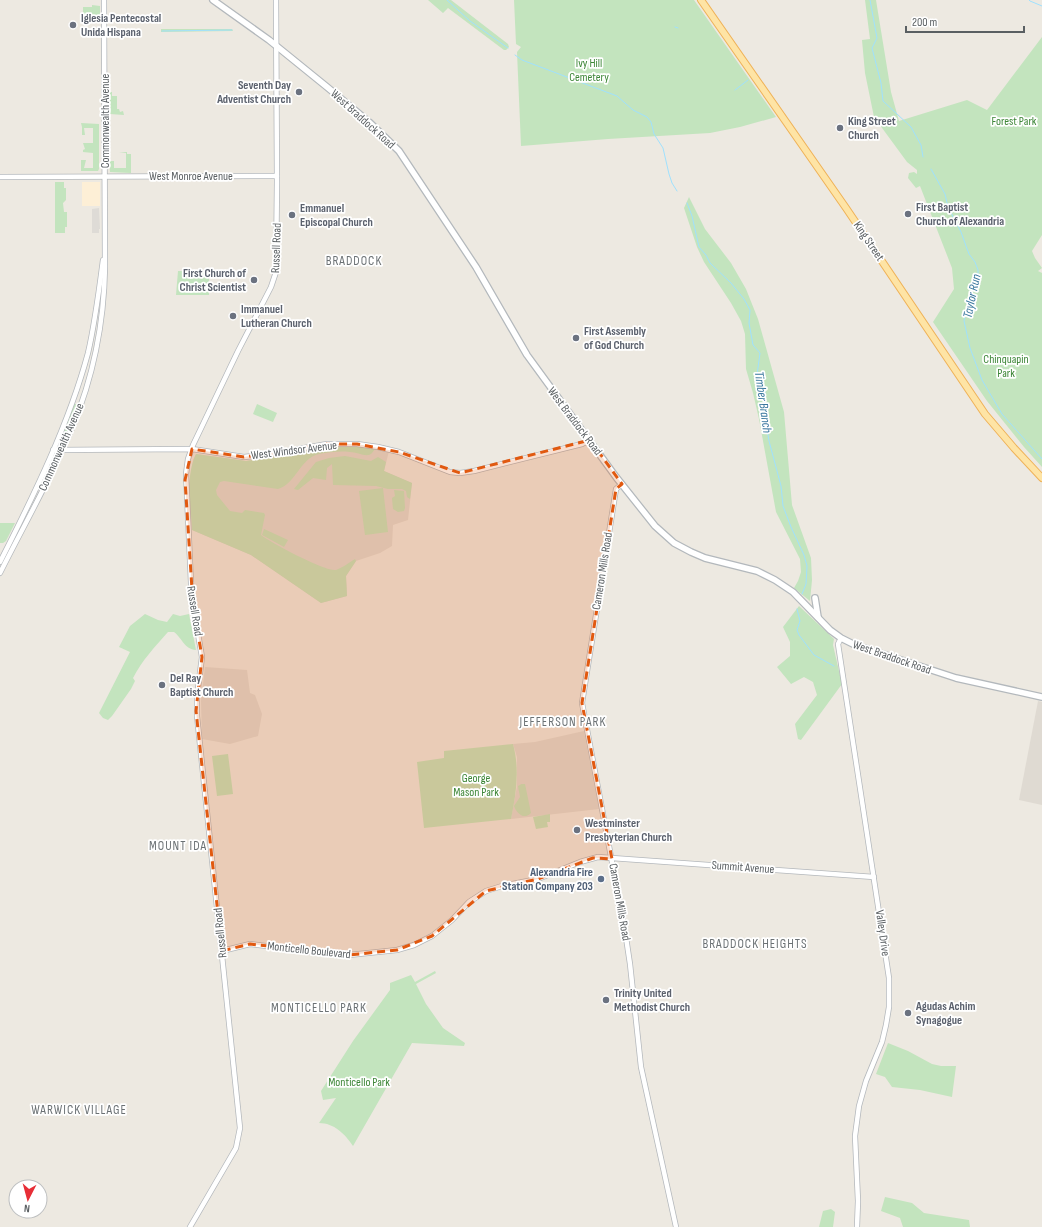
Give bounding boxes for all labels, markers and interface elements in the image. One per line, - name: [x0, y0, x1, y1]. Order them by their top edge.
- scale bar: [906, 8, 1024, 34]
- place label: Iglesia Pentecostal Unida Hispana: [81, 11, 161, 40]
- text: 200 m: [912, 15, 938, 30]
- marker: Iglesia Pentecostal Unida Hispana: [68, 20, 78, 30]
- park label: Ivy Hill Cemetery: [569, 56, 609, 85]
- street label: Commonwealth Avenue: [98, 74, 113, 168]
- place label: Seventh Day Adventist Church: [216, 78, 291, 107]
- street label: West Braddock Road: [327, 86, 398, 152]
- marker: Seventh Day Adventist Church: [294, 87, 304, 97]
- place label: King Street Church: [848, 114, 896, 143]
- park label: Forest Park: [992, 114, 1037, 129]
- marker: King Street Church: [835, 123, 845, 133]
- street label: West Monroe Avenue: [149, 169, 233, 184]
- place label: First Baptist Church of Alexandria: [916, 200, 1004, 229]
- place label: Emmanuel Episcopal Church: [300, 201, 373, 230]
- marker: First Baptist Church of Alexandria: [903, 209, 913, 219]
- marker: Emmanuel Episcopal Church: [287, 210, 297, 220]
- street label: King Street: [850, 218, 888, 264]
- street label: Russell Road: [268, 223, 285, 273]
- district label: BRADDOCK: [326, 253, 382, 269]
- place label: First Church of Christ Scientist: [180, 266, 246, 295]
- water label: Taylor Run: [960, 272, 985, 320]
- marker: First Church of Christ Scientist: [249, 275, 259, 285]
- place label: Immanuel Lutheran Church: [241, 302, 312, 331]
- marker: Immanuel Lutheran Church: [228, 311, 238, 321]
- place label: First Assembly of God Church: [584, 324, 646, 353]
- marker: First Assembly of God Church: [571, 333, 581, 343]
- park label: Chinquapin Park: [983, 352, 1029, 381]
- water label: Timber Branch: [751, 370, 775, 435]
- street label: West Braddock Road: [544, 384, 605, 458]
- street label: Commonwealth Avenue: [35, 401, 88, 493]
- street label: West Windsor Avenue: [250, 438, 338, 463]
- street label: Cameron Mills Road: [589, 531, 616, 611]
- street label: Russell Road: [183, 585, 206, 637]
- street label: West Braddock Road: [851, 637, 933, 678]
- place label: Del Ray Baptist Church: [170, 671, 233, 700]
- marker: Del Ray Baptist Church: [157, 680, 167, 690]
- district label: JEFFERSON PARK: [519, 714, 606, 730]
- park label: George Mason Park: [453, 771, 499, 800]
- place label: Westminster Presbyterian Church: [585, 816, 672, 845]
- marker: Westminster Presbyterian Church: [572, 825, 582, 835]
- district label: MOUNT IDA: [149, 838, 207, 854]
- street label: Summit Avenue: [711, 858, 775, 877]
- street label: Cameron Mills Road: [605, 862, 634, 942]
- place label: Alexandria Fire Station Company 203: [502, 865, 593, 894]
- marker: Alexandria Fire Station Company 203: [596, 874, 606, 884]
- street label: Russell Road: [210, 907, 231, 959]
- street label: Valley Drive: [872, 909, 893, 957]
- district label: BRADDOCK HEIGHTS: [702, 936, 808, 952]
- street label: Monticello Boulevard: [266, 939, 351, 962]
- place label: Trinity United Methodist Church: [614, 986, 690, 1015]
- marker: Trinity United Methodist Church: [601, 995, 611, 1005]
- place label: Agudas Achim Synagogue: [915, 999, 975, 1028]
- district label: MONTICELLO PARK: [271, 1000, 367, 1016]
- marker: Agudas Achim Synagogue: [903, 1008, 913, 1018]
- park label: Monticello Park: [328, 1075, 390, 1090]
- district label: WARWICK VILLAGE: [31, 1102, 127, 1118]
- north arrow: [8, 1179, 48, 1219]
- text: N: [23, 1202, 31, 1215]

